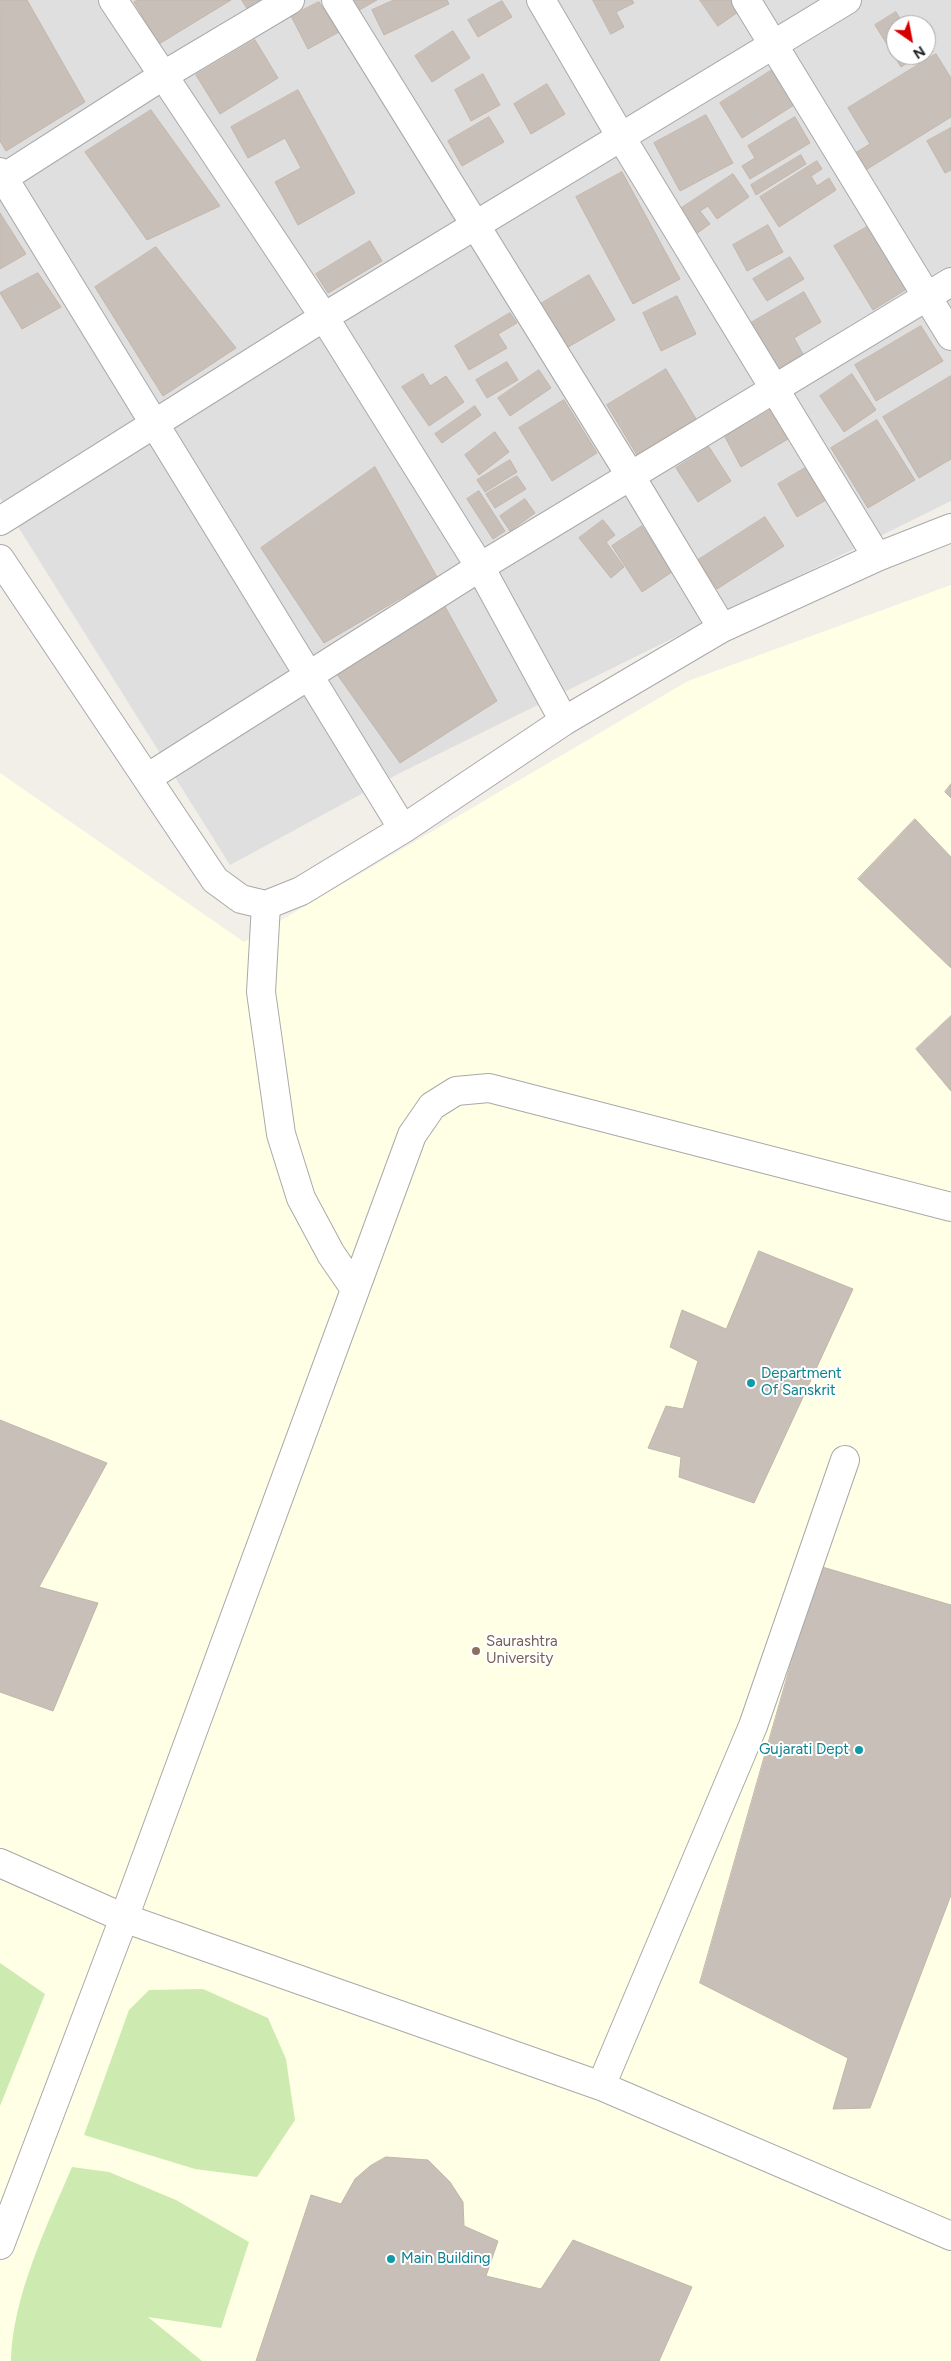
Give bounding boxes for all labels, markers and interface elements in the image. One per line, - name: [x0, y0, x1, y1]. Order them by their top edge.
- north arrow: [886, 15, 936, 65]
- text: N: [910, 42, 928, 62]
- place label: Department Of Sanskrit: [761, 1365, 842, 1400]
- marker: Department Of Sanskrit: [745, 1377, 757, 1389]
- place label: Saurashtra University: [486, 1633, 558, 1668]
- marker: Saurashtra University: [470, 1645, 482, 1657]
- place label: Gujarati Dept: [759, 1741, 849, 1759]
- marker: Gujarati Dept: [853, 1744, 865, 1756]
- place label: Main Building: [401, 2250, 491, 2268]
- marker: Main Building: [385, 2253, 397, 2265]

